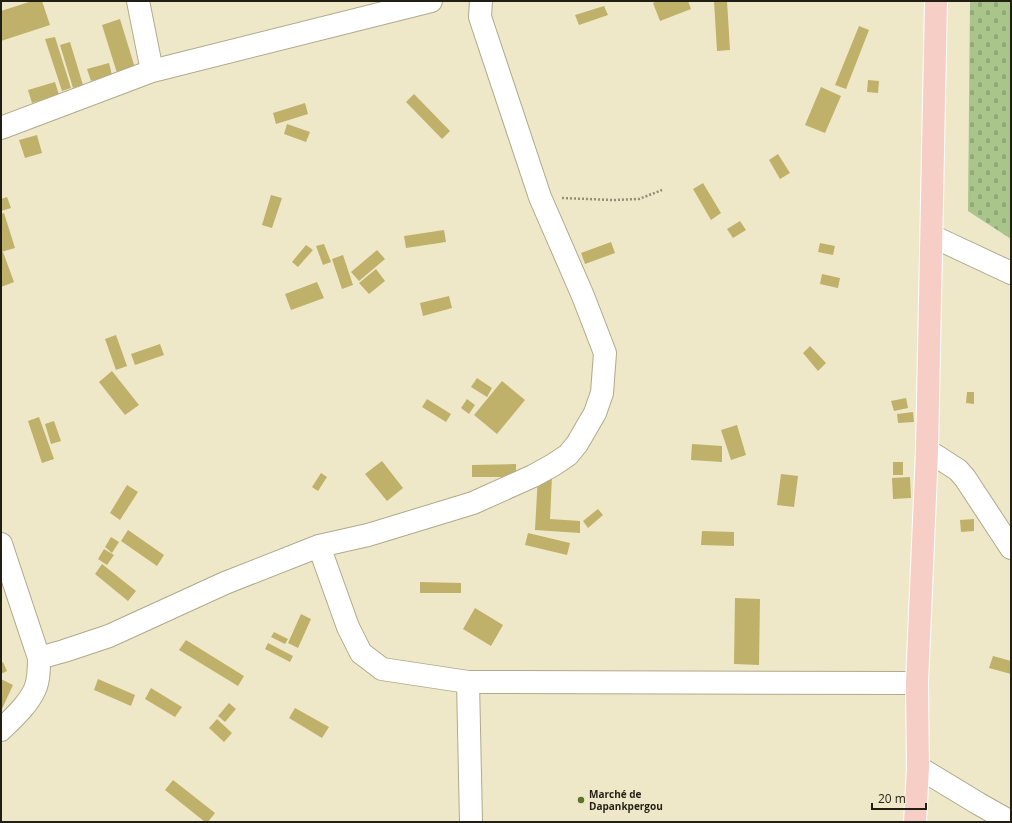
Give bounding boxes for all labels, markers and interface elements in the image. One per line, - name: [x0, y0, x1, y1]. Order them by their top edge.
- scale bar: [872, 785, 926, 811]
- place label: Marché de Dapankpergou: [589, 787, 663, 813]
- text: 20 m: [878, 790, 906, 807]
- marker: Marché de Dapankpergou: [576, 795, 586, 805]

